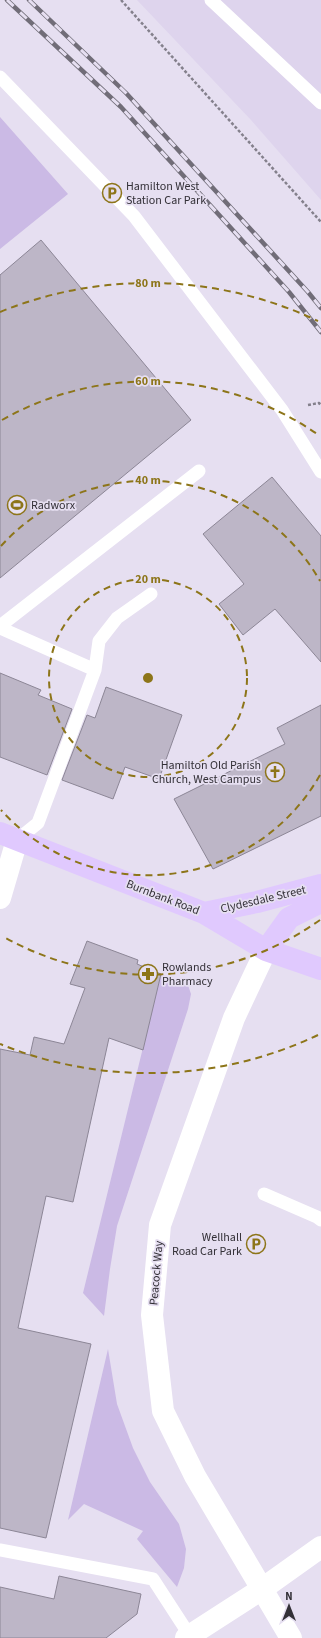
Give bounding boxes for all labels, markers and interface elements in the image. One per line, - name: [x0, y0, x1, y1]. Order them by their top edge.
- place label: Hamilton West Station Car Park: [126, 178, 206, 209]
- parking icon: Hamilton West Station Car Park: [101, 182, 123, 204]
- text: 80 m: [135, 275, 161, 292]
- text: 60 m: [135, 373, 161, 390]
- text: 40 m: [135, 472, 161, 489]
- sports icon: Radworx: [6, 494, 28, 516]
- place label: Radworx: [31, 497, 76, 514]
- text: 20 m: [135, 571, 161, 588]
- centre of rings: [141, 671, 155, 685]
- place label: Hamilton Old Parish Church, West Campus: [152, 757, 261, 788]
- church icon: Hamilton Old Parish Church, West Campus: [264, 761, 286, 783]
- street label: Burnbank Road: [124, 876, 202, 919]
- street label: Clydesdale Street: [219, 881, 308, 918]
- place label: Rowlands Pharmacy: [162, 959, 213, 990]
- pharmacy icon: Rowlands Pharmacy: [137, 963, 159, 985]
- place label: Wellhall Road Car Park: [172, 1229, 242, 1260]
- parking icon: Wellhall Road Car Park: [245, 1233, 267, 1255]
- street label: Peacock Way: [145, 1240, 168, 1306]
- north arrow: [269, 1586, 309, 1626]
- text: N: [285, 1589, 293, 1604]

